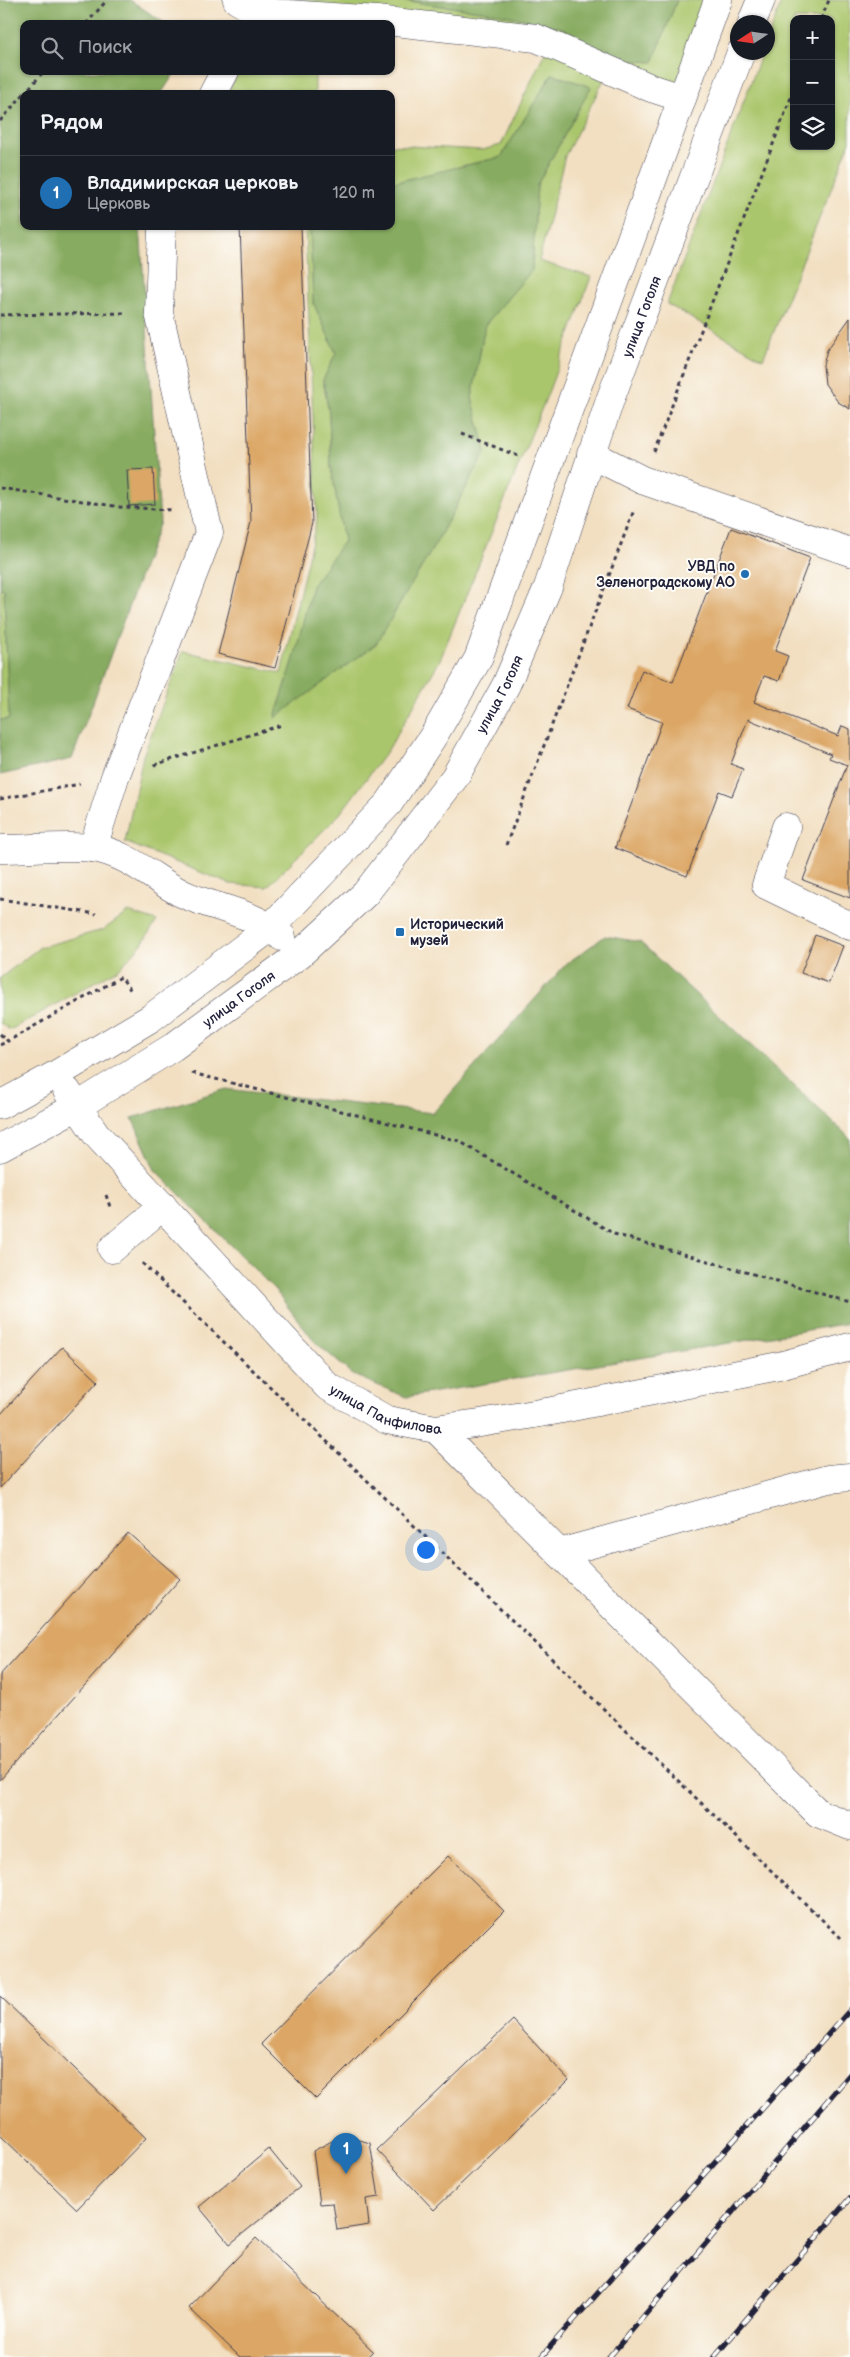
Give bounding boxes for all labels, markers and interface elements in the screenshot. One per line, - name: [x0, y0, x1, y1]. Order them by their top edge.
- north arrow: [730, 15, 775, 60]
- map controls: [790, 15, 835, 150]
- button: +: [790, 15, 835, 60]
- search box: [20, 20, 395, 75]
- icon: search: [38, 34, 66, 62]
- text: Поиск: [78, 36, 132, 59]
- button: −: [790, 60, 835, 105]
- button: layers: [790, 105, 835, 150]
- text: Рядом: [40, 110, 103, 135]
- text: Владимирская церковь: [87, 172, 298, 195]
- text: 1: [53, 184, 59, 203]
- text: 120 m: [332, 184, 375, 203]
- text: Церковь: [87, 195, 150, 214]
- street label: улица Гоголя: [619, 273, 665, 360]
- place label: УВД по Зеленоградскому АО: [596, 558, 735, 591]
- marker: УВД по Зеленоградскому АО: [739, 568, 751, 580]
- street label: улица Гоголя: [473, 652, 527, 736]
- place label: Исторический музей: [410, 916, 504, 949]
- marker: Исторический музей: [394, 926, 406, 938]
- street label: улица Гоголя: [200, 967, 279, 1031]
- street label: улица Панфилова: [326, 1381, 443, 1438]
- your location: [413, 1537, 439, 1563]
- pin: 1: [330, 2133, 362, 2174]

